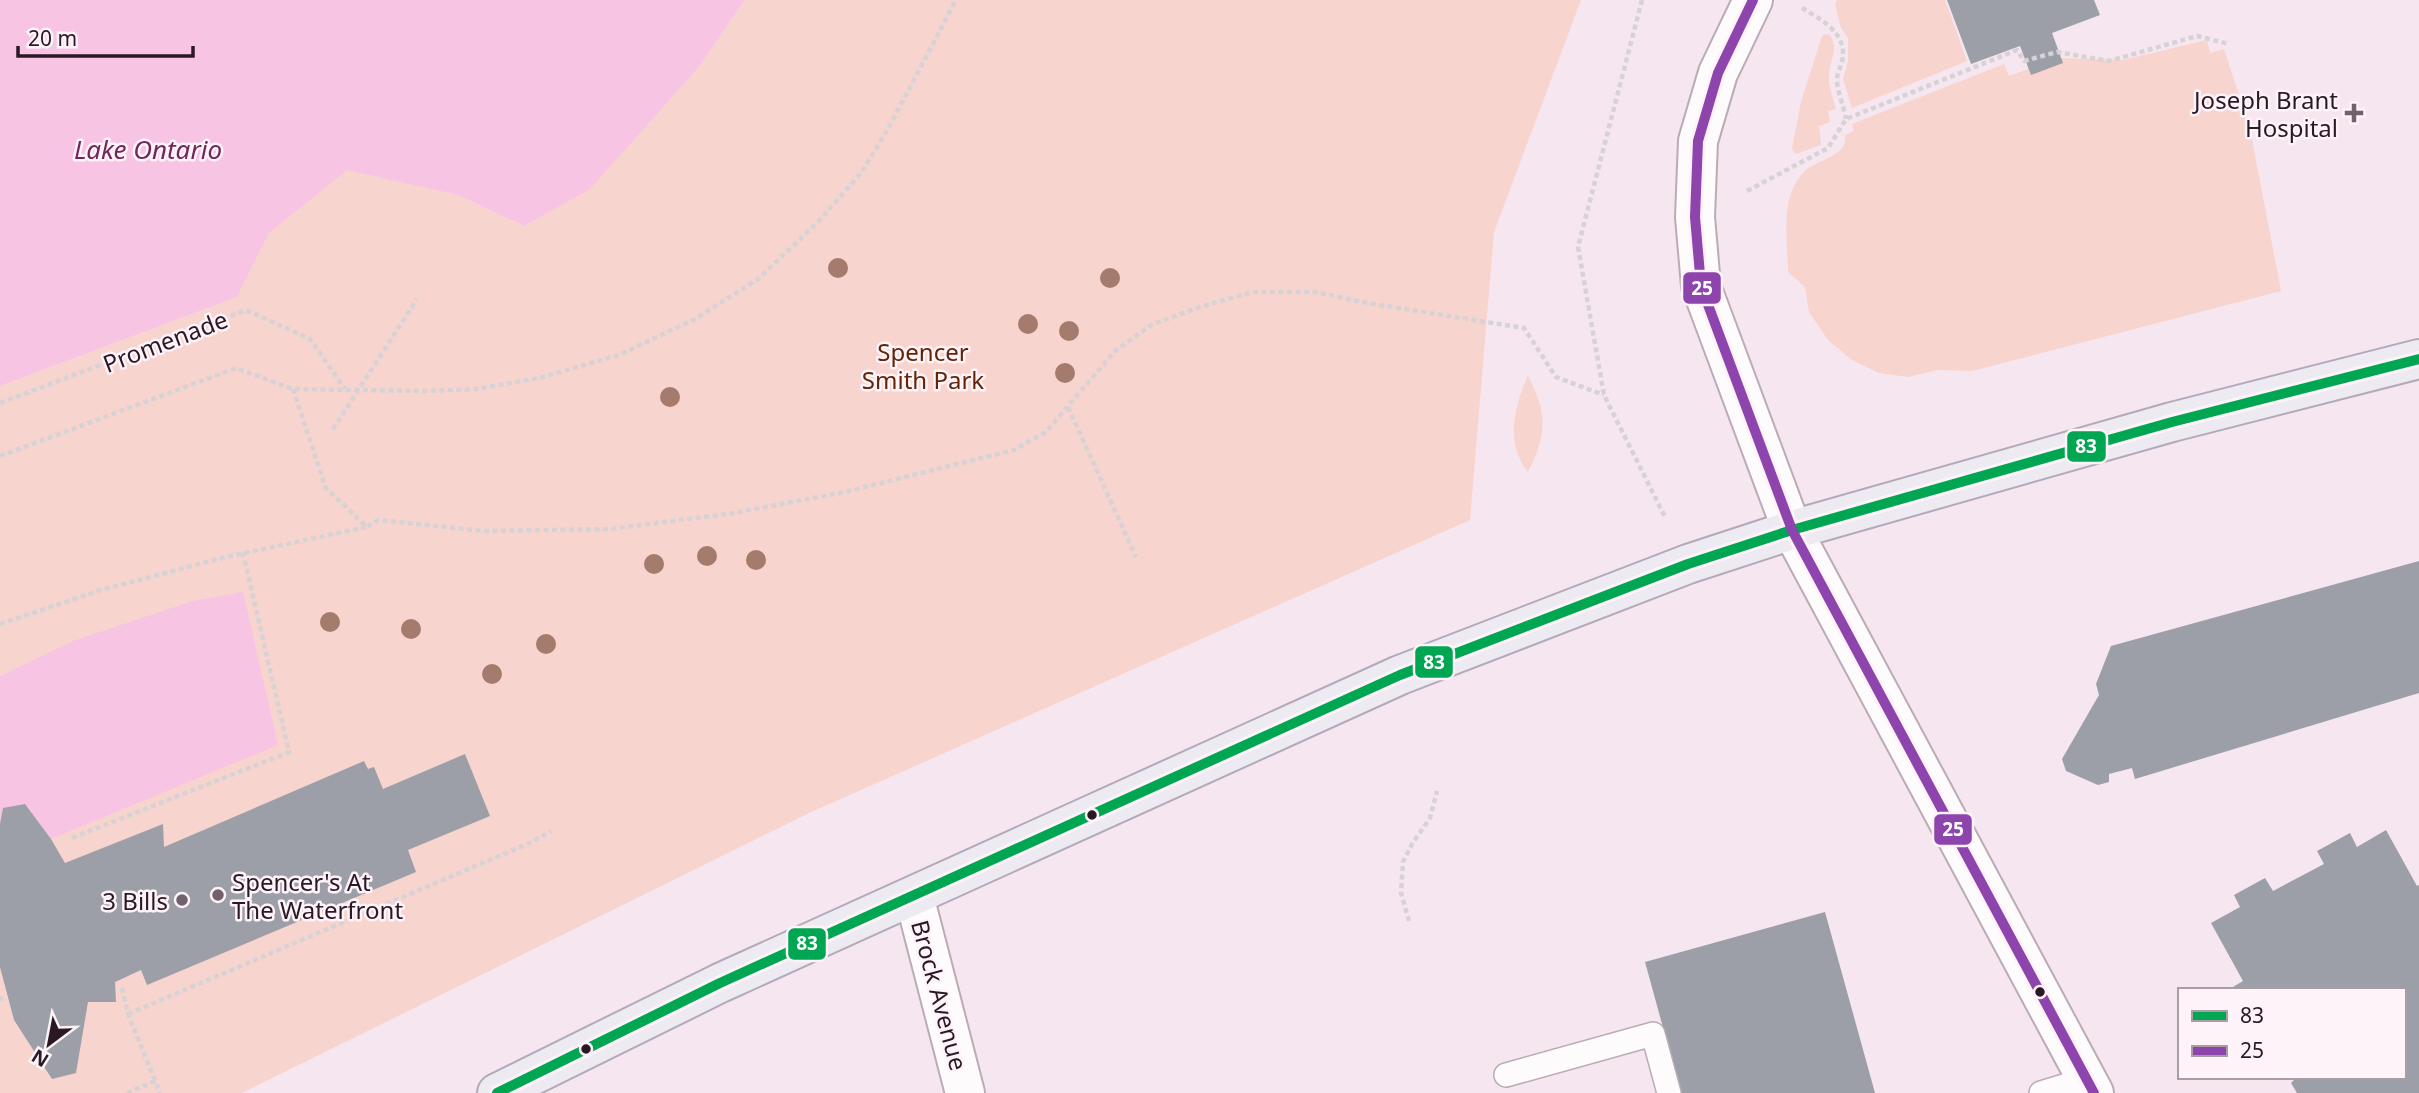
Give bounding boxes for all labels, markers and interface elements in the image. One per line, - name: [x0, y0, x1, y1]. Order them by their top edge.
- scale bar: [18, 14, 192, 58]
- text: 20 m: [28, 24, 77, 52]
- place label: Joseph Brant Hospital: [2192, 83, 2338, 144]
- marker: Joseph Brant Hospital: [2344, 103, 2364, 123]
- water label: Lake Ontario: [74, 131, 222, 167]
- line badge: 25: [1682, 271, 1722, 305]
- text: 25: [1691, 275, 1713, 301]
- street label: Promenade: [98, 302, 232, 380]
- park label: Spencer Smith Park: [862, 335, 984, 396]
- line badge: 83: [2066, 430, 2107, 463]
- text: 83: [2075, 433, 2097, 459]
- line badge: 83: [1414, 645, 1454, 679]
- text: 83: [1423, 649, 1445, 675]
- unlabelled marker: [1085, 808, 1099, 822]
- line badge: 25: [1933, 813, 1973, 846]
- text: 25: [1942, 816, 1964, 842]
- place label: Spencer's At The Waterfront: [232, 865, 403, 926]
- place label: 3 Bills: [102, 884, 168, 917]
- marker: Spencer's At The Waterfront: [210, 887, 226, 903]
- marker: 3 Bills: [174, 892, 190, 908]
- street label: Brock Avenue: [904, 916, 976, 1074]
- line badge: 83: [787, 927, 827, 961]
- text: 83: [796, 930, 818, 956]
- unlabelled marker: [2033, 985, 2047, 999]
- legend: [2178, 988, 2405, 1079]
- text: 83: [2240, 1001, 2264, 1029]
- north arrow: [14, 1009, 84, 1079]
- text: 25: [2240, 1036, 2264, 1064]
- unlabelled marker: [579, 1042, 593, 1056]
- text: N: [27, 1043, 53, 1074]

